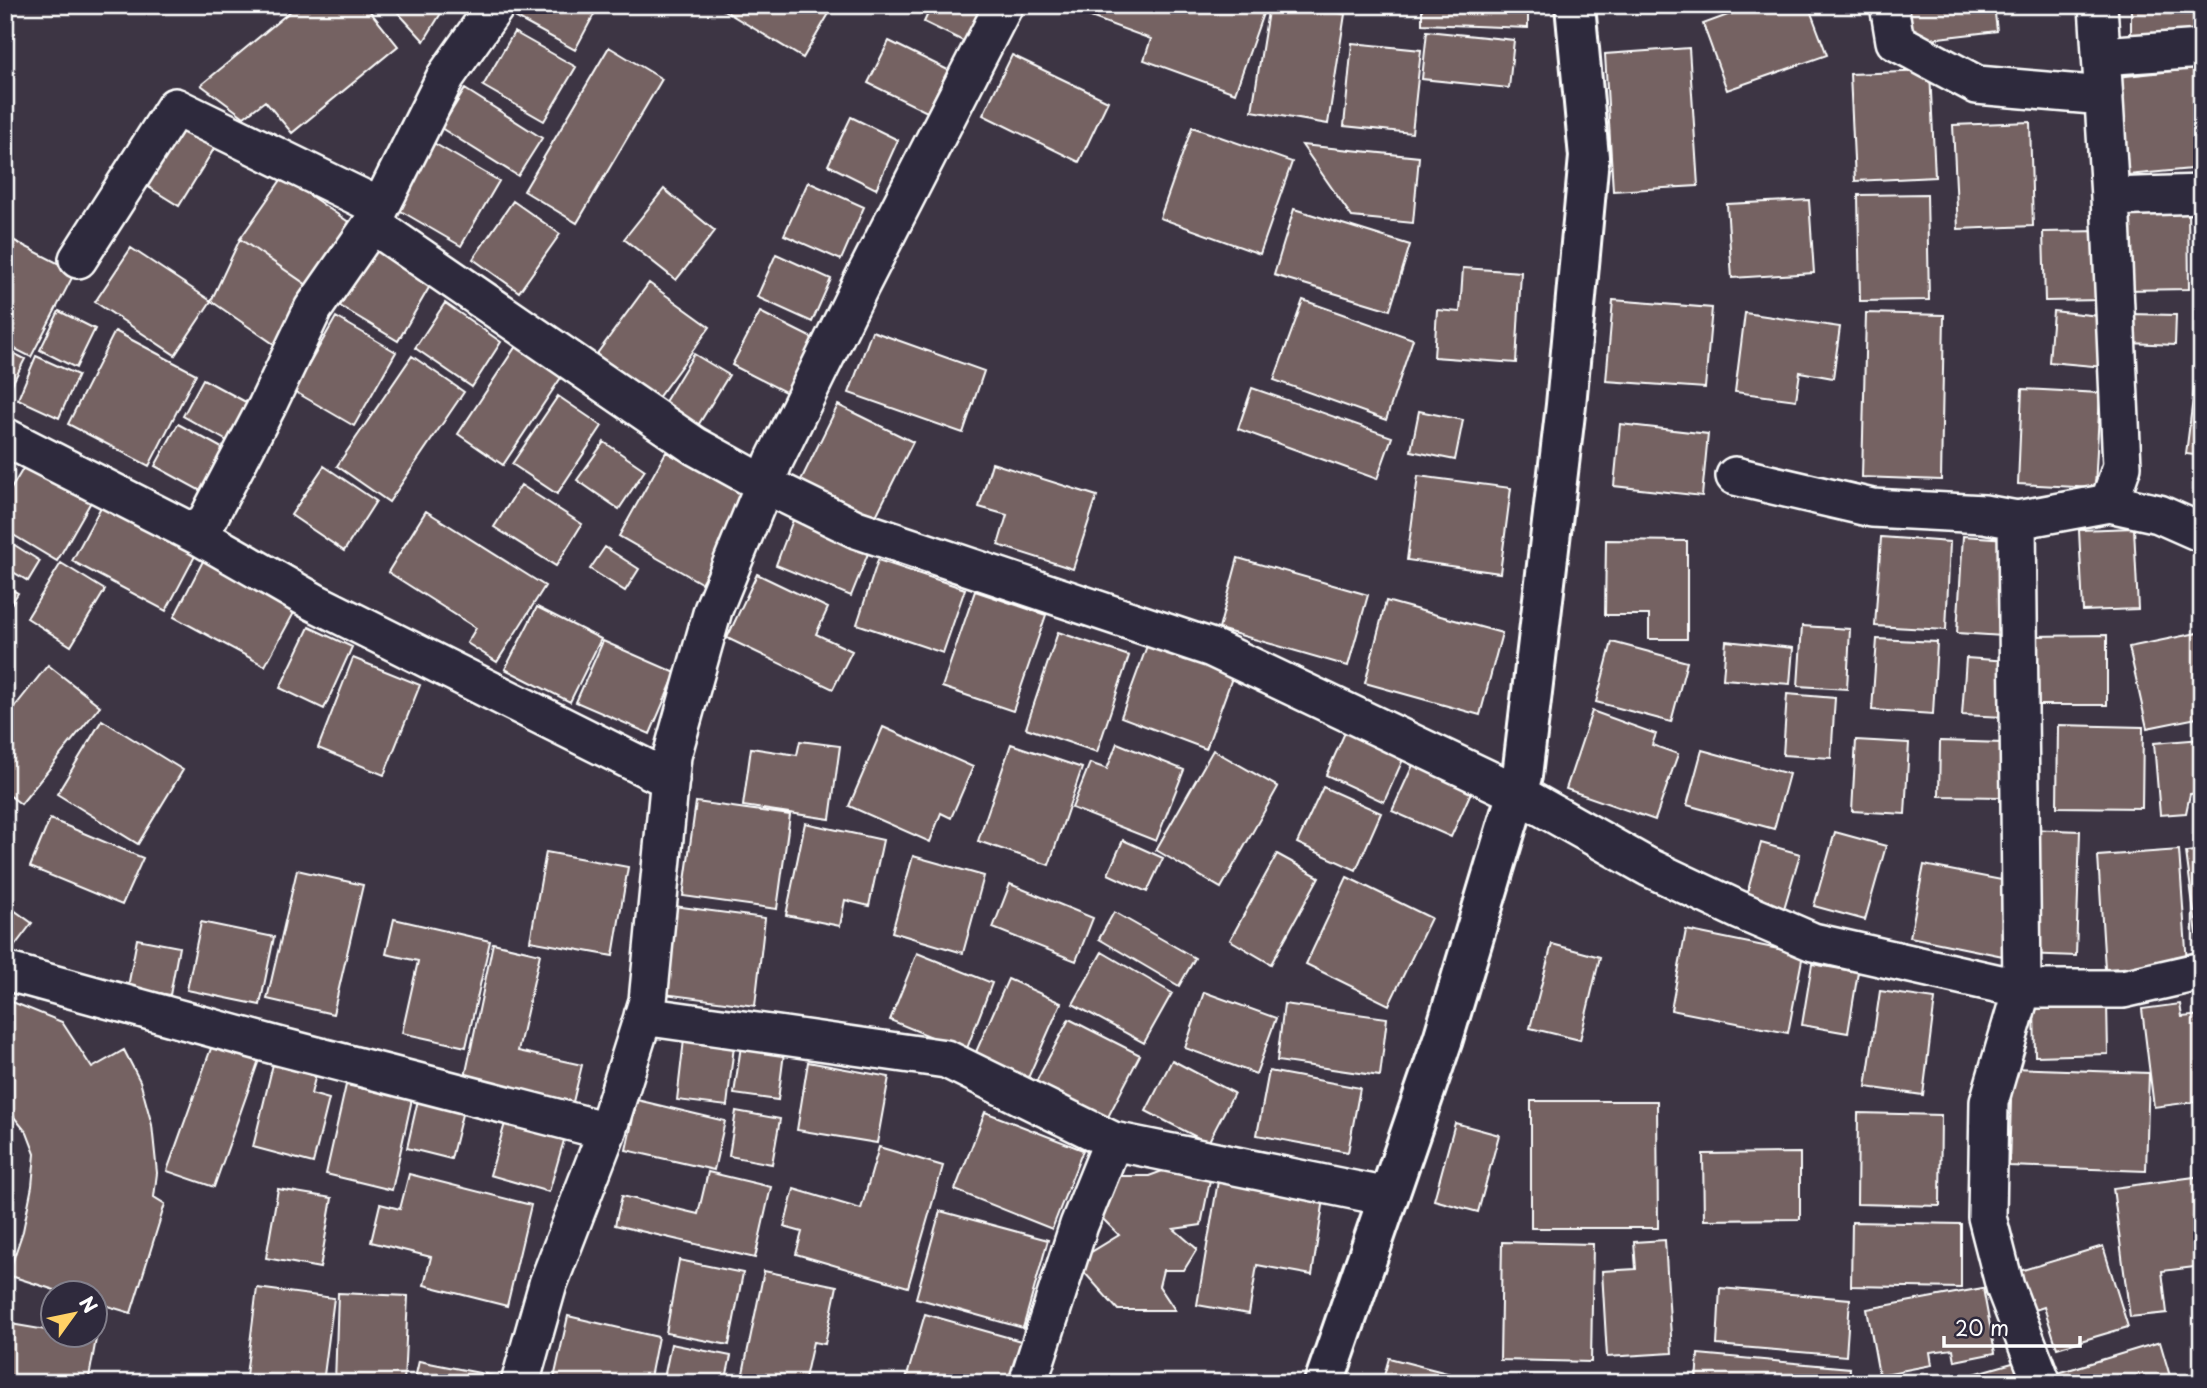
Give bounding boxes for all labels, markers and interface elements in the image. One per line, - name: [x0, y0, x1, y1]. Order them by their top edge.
- north arrow: [38, 1280, 108, 1350]
- text: N: [73, 1290, 105, 1318]
- scale bar: [1944, 1304, 2081, 1348]
- text: 20 m: [1955, 1311, 2009, 1343]

